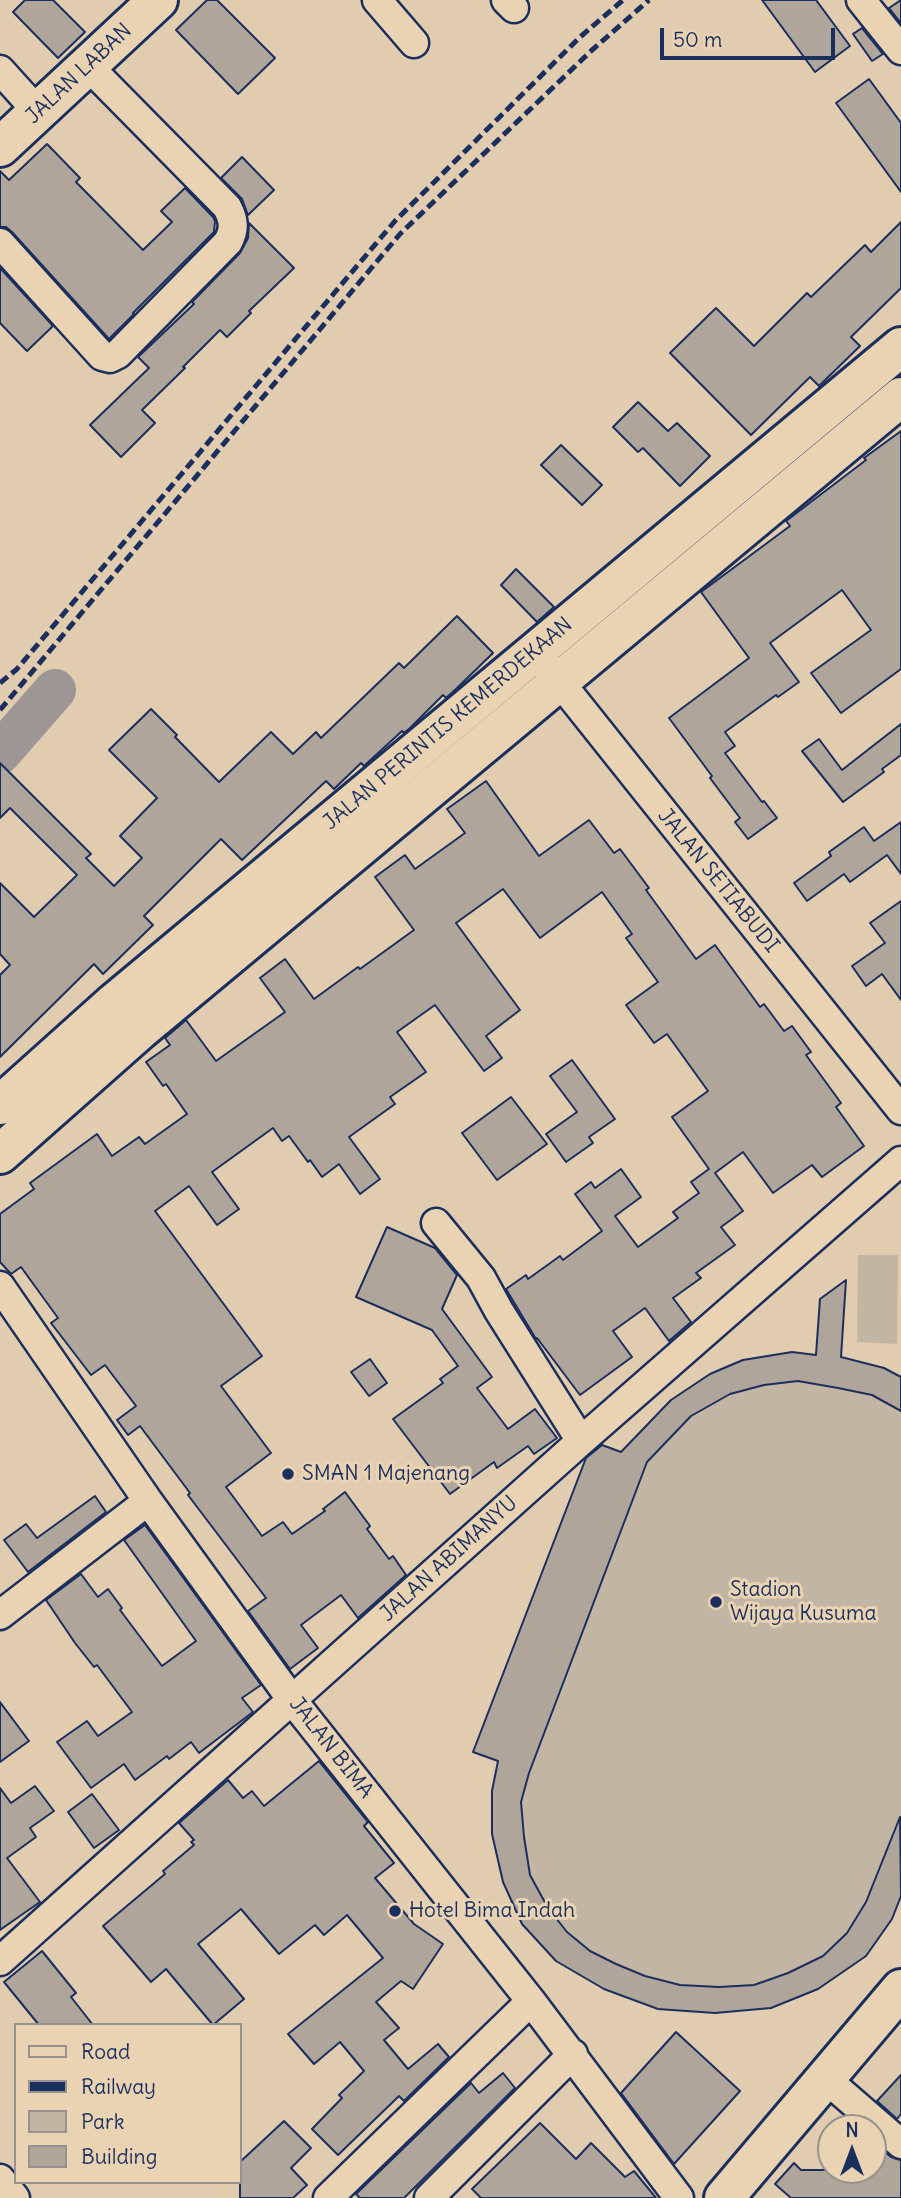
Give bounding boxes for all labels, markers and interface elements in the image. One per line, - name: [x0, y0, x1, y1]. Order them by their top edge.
- scale bar: [663, 14, 838, 58]
- street label: JALAN LABAN: [21, 19, 137, 129]
- text: 50 m: [673, 26, 722, 53]
- street label: JALAN PERINTIS KEMERDEKAAN: [318, 612, 578, 836]
- street label: JALAN SETIABUDI: [652, 804, 784, 958]
- place label: SMAN 1 Majenang: [302, 1461, 470, 1487]
- marker: SMAN 1 Majenang: [280, 1466, 296, 1482]
- street label: JALAN ABIMANYU: [375, 1491, 523, 1627]
- place label: Stadion Wijaya Kusuma: [730, 1577, 877, 1627]
- marker: Stadion Wijaya Kusuma: [708, 1594, 724, 1610]
- street label: JALAN BIMA: [284, 1692, 378, 1804]
- place label: Hotel Bima Indah: [409, 1898, 575, 1924]
- marker: Hotel Bima Indah: [387, 1903, 403, 1919]
- legend: [14, 2023, 242, 2184]
- text: Road: [81, 2038, 130, 2065]
- text: Railway: [81, 2073, 156, 2100]
- text: Park: [81, 2108, 124, 2135]
- north arrow: [817, 2114, 887, 2184]
- text: N: [845, 2118, 859, 2142]
- text: Building: [81, 2143, 157, 2170]

